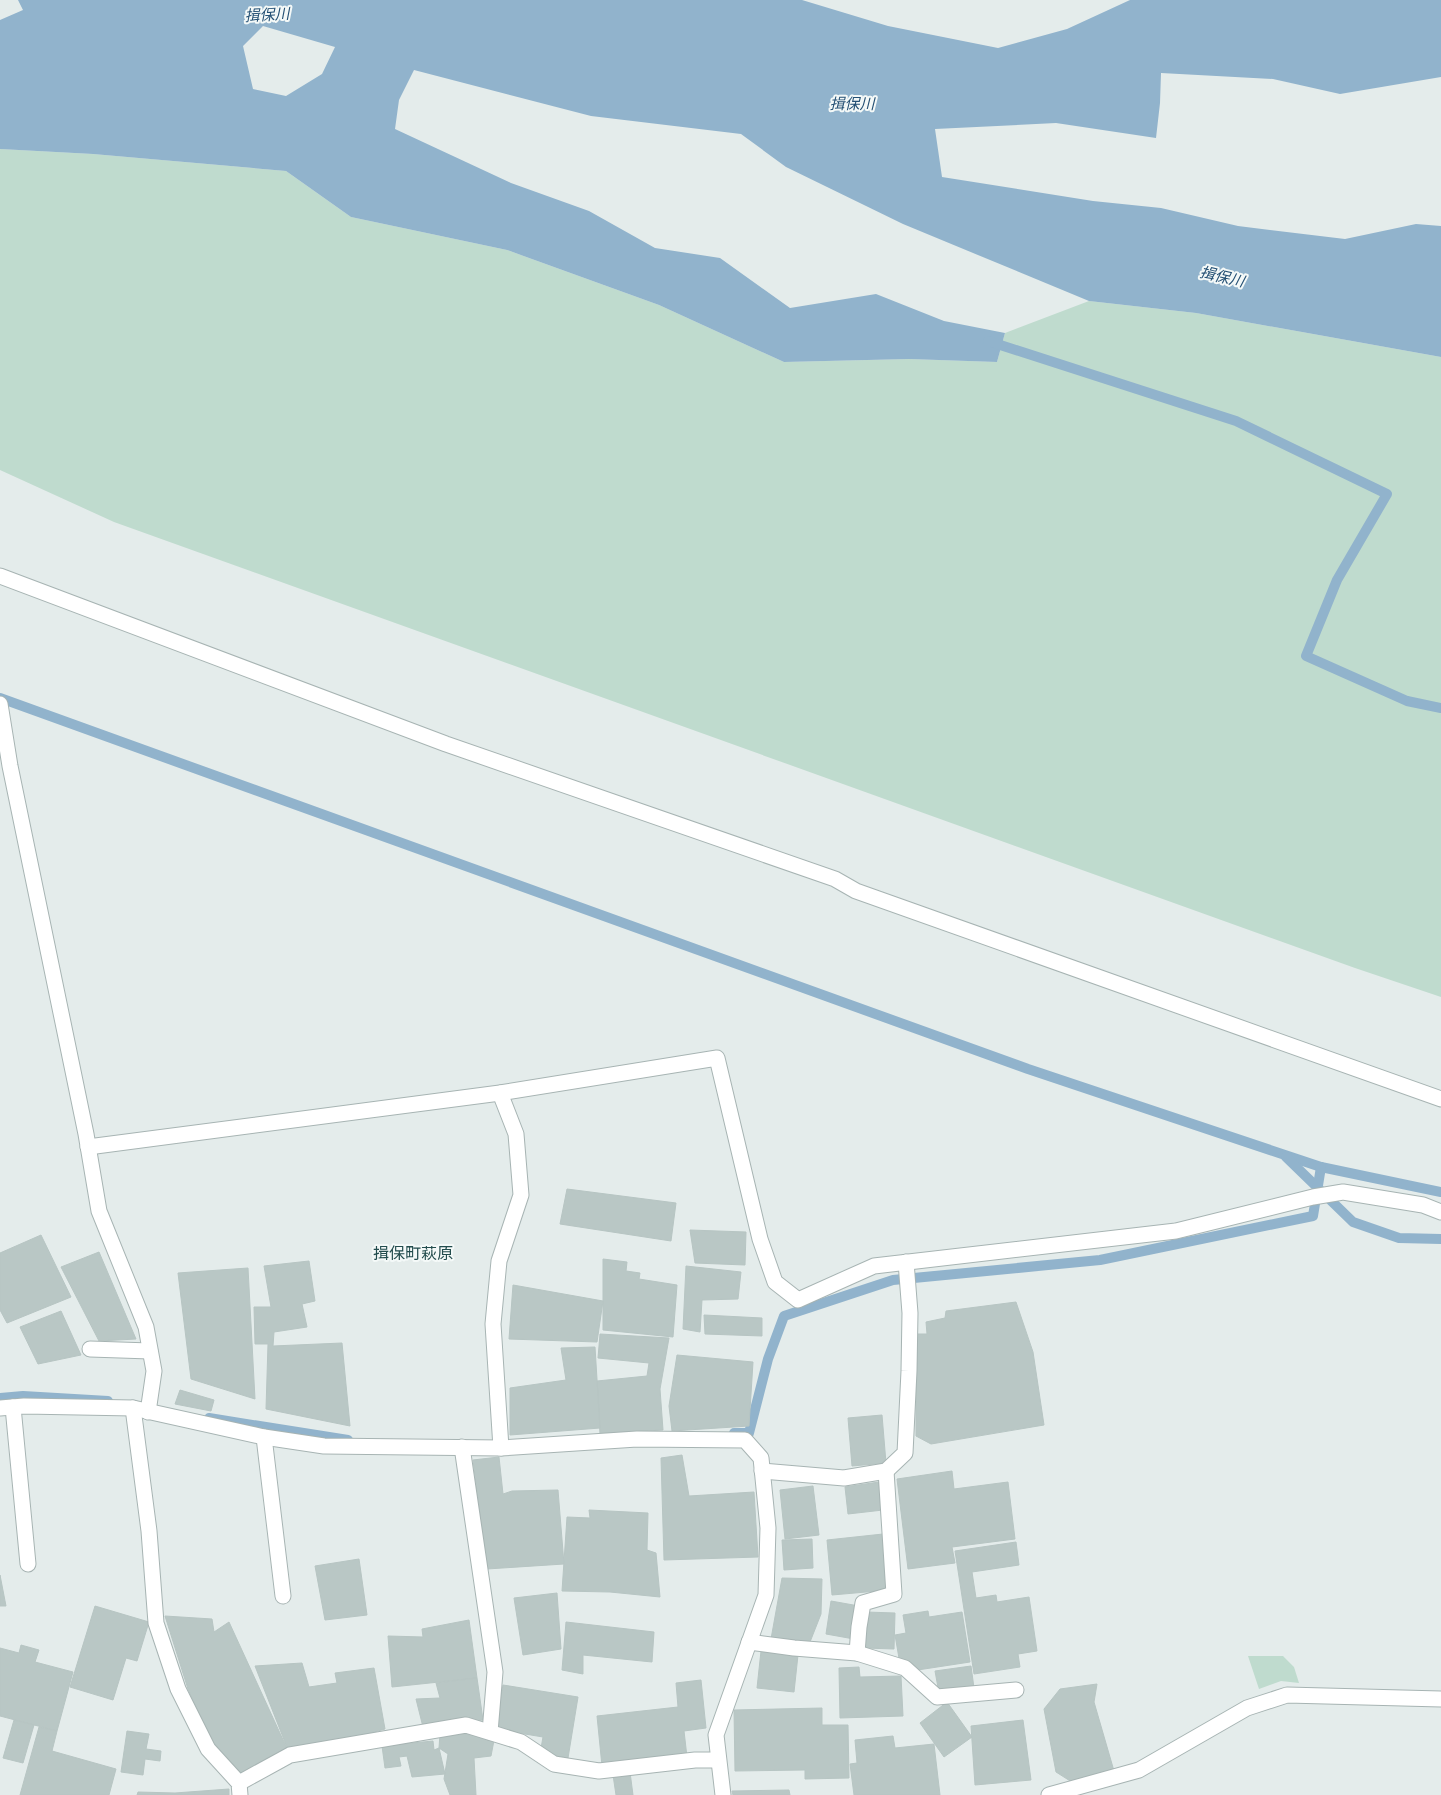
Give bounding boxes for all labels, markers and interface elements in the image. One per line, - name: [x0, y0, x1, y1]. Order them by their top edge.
- water label: 揖保川: [244, 5, 292, 25]
- water label: 揖保川: [829, 95, 876, 113]
- water label: 揖保川: [1198, 263, 1248, 291]
- district label: 揖保町萩原: [373, 1244, 453, 1263]

